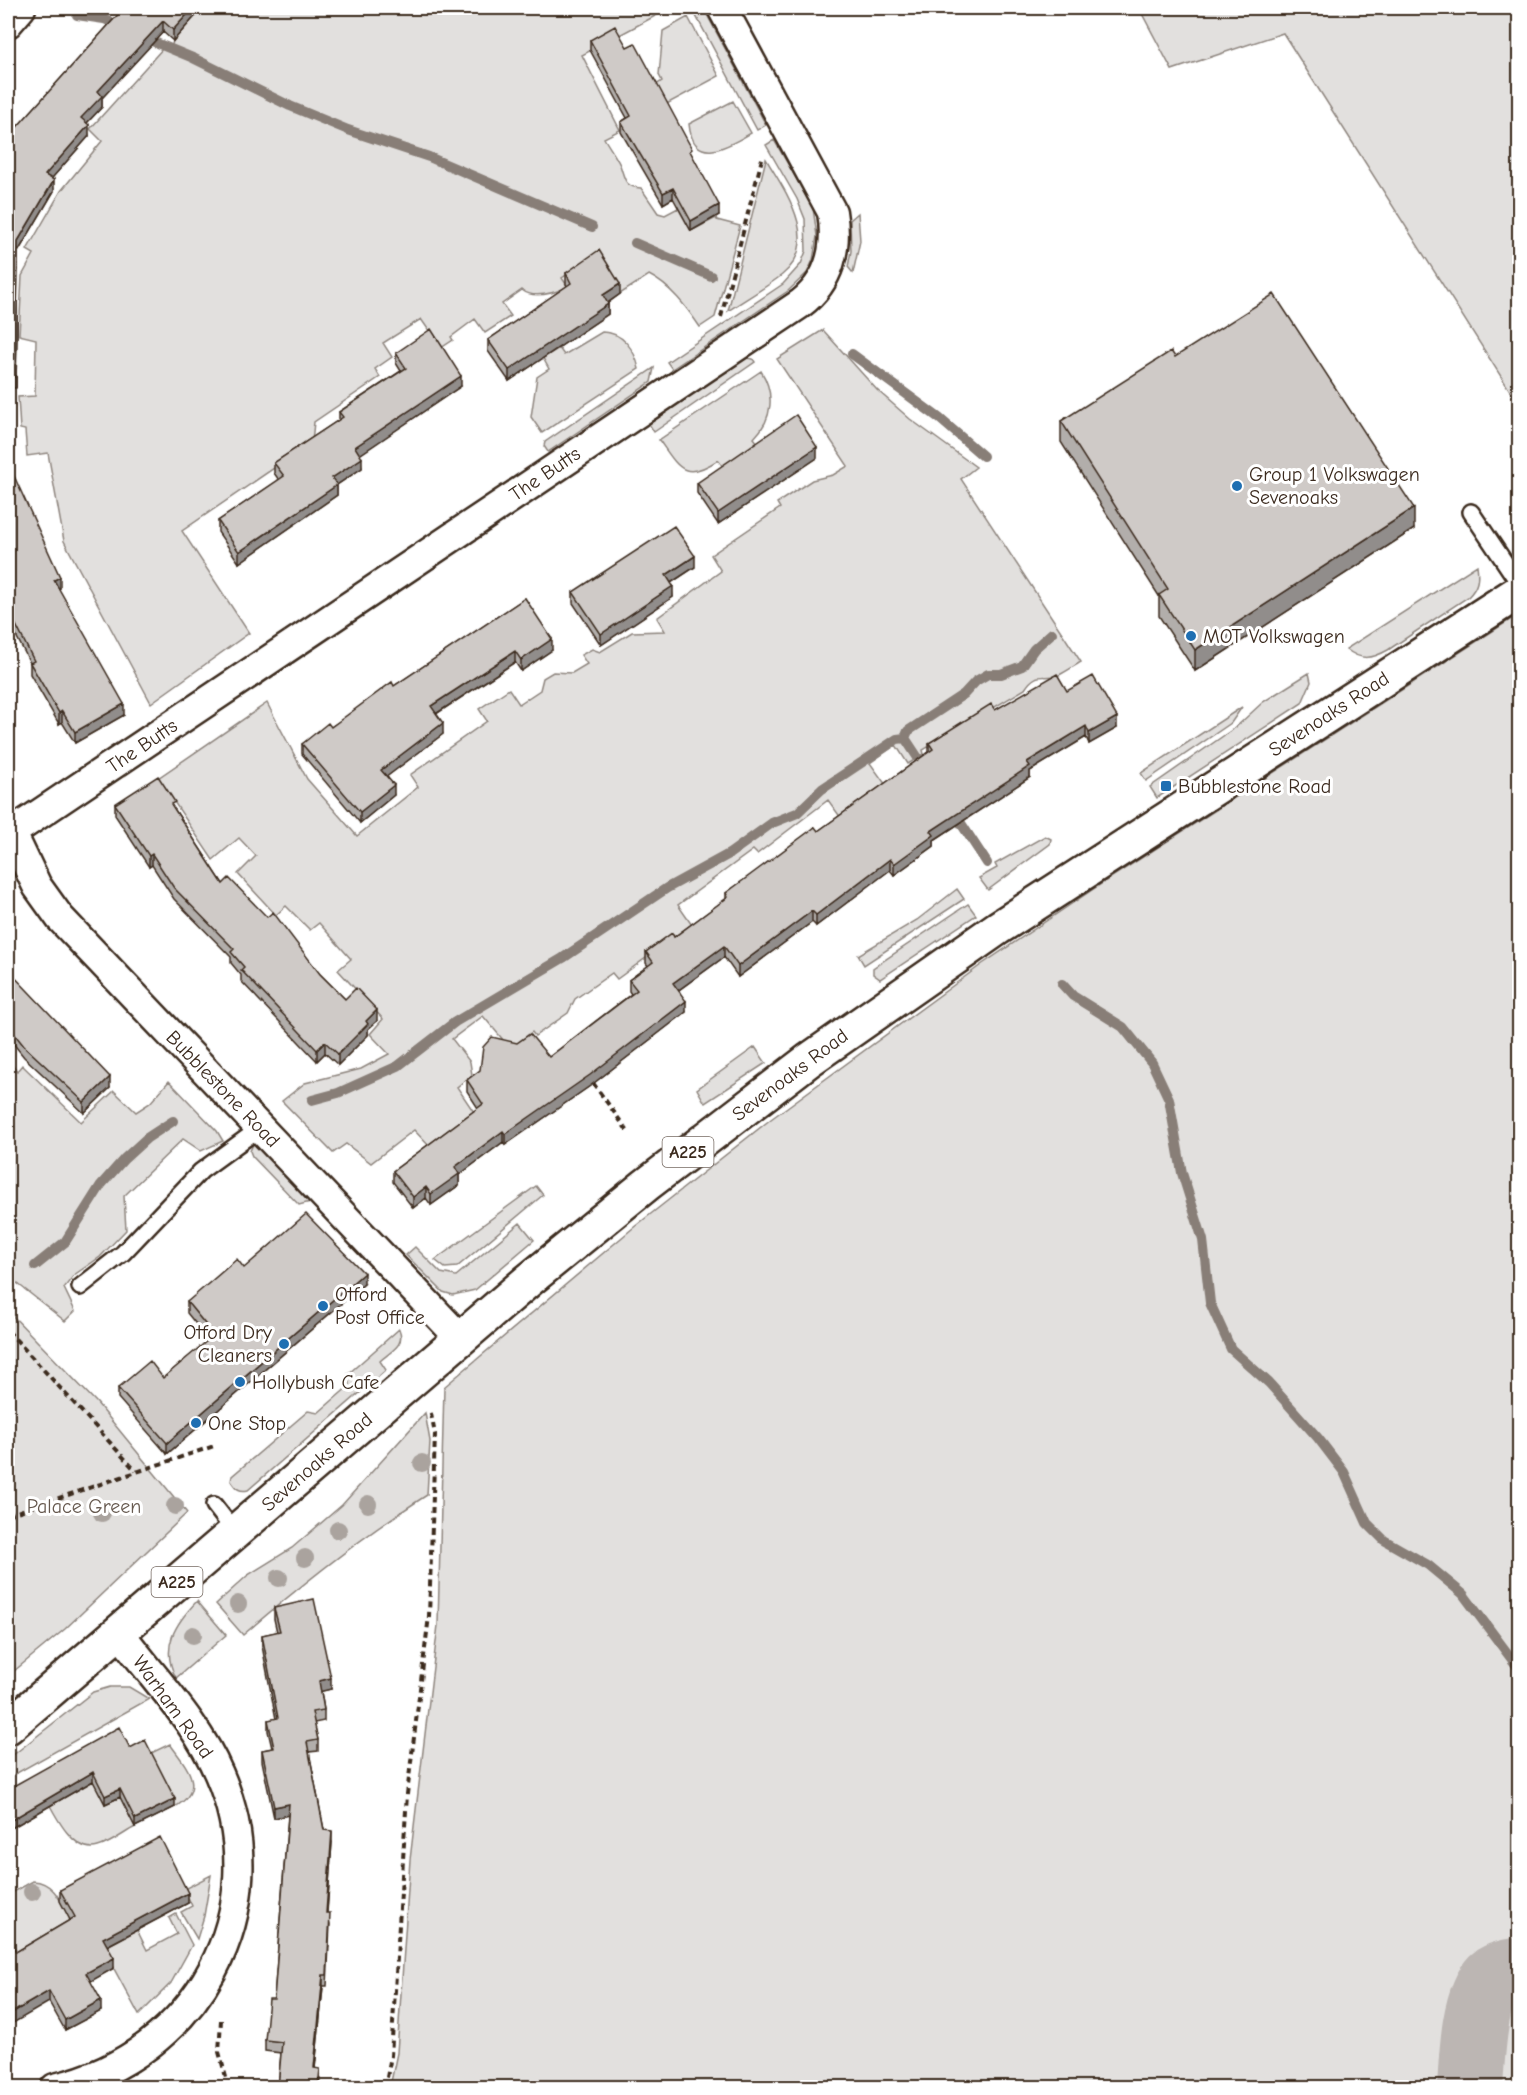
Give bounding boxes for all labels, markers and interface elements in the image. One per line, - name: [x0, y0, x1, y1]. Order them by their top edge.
- street label: The Butts: [505, 442, 585, 506]
- place label: Group 1 Volkswagen Sevenoaks: [1249, 463, 1420, 509]
- marker: Group 1 Volkswagen Sevenoaks: [1230, 479, 1244, 493]
- place label: MOT Volkswagen: [1203, 625, 1345, 648]
- marker: MOT Volkswagen: [1184, 629, 1198, 643]
- street label: Sevenoaks Road: [1265, 667, 1393, 761]
- street label: The Butts: [102, 714, 182, 778]
- place label: Bubblestone Road: [1178, 775, 1331, 798]
- marker: Bubblestone Road: [1159, 779, 1173, 793]
- street label: Sevenoaks Road: [728, 1024, 852, 1126]
- street label: Bubblestone Road: [161, 1026, 285, 1152]
- road number: A225: [662, 1137, 714, 1167]
- place label: Otford Post Office: [335, 1283, 425, 1329]
- marker: Otford Post Office: [316, 1299, 330, 1313]
- place label: Otford Dry Cleaners: [184, 1321, 272, 1367]
- marker: Otford Dry Cleaners: [277, 1337, 291, 1351]
- place label: Hollybush Cafe: [252, 1371, 379, 1394]
- marker: Hollybush Cafe: [233, 1375, 247, 1389]
- street label: Sevenoaks Road: [257, 1408, 377, 1516]
- place label: One Stop: [208, 1412, 286, 1435]
- marker: One Stop: [189, 1416, 203, 1430]
- park label: Palace Green: [27, 1495, 141, 1518]
- road number: A225: [152, 1567, 202, 1597]
- street label: Warham Road: [128, 1651, 218, 1763]

